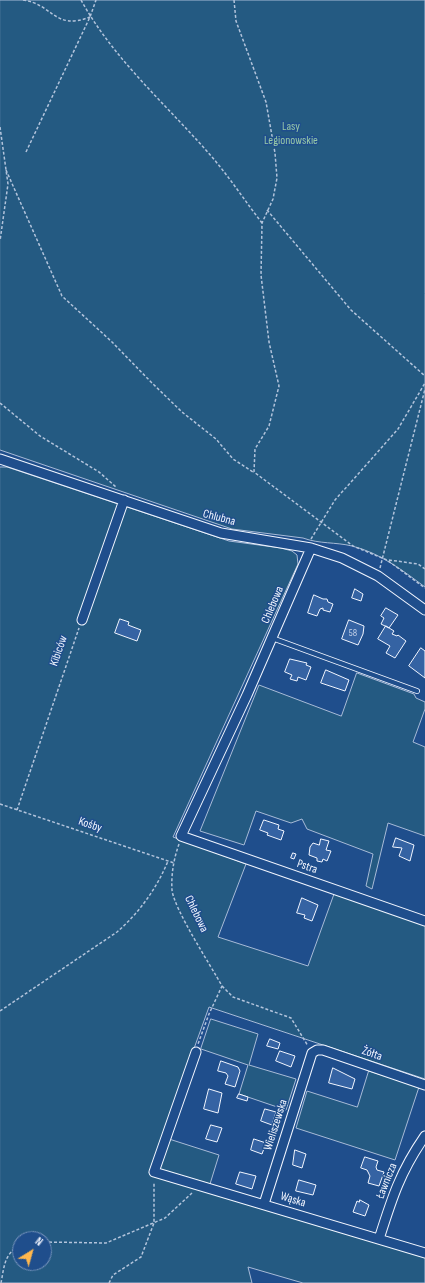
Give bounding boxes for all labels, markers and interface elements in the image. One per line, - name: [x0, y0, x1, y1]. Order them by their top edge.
- park label: Lasy Legionowskie: [264, 120, 318, 148]
- street label: Chlubna: [201, 507, 237, 529]
- street label: Chlebowa: [259, 584, 287, 626]
- house number: 58: [349, 627, 357, 639]
- street label: Kibiców: [47, 634, 71, 668]
- street label: Kośby: [76, 814, 104, 836]
- street label: Pstra: [295, 857, 319, 877]
- street label: Chlebowa: [181, 893, 211, 935]
- street label: Żółta: [360, 1044, 384, 1064]
- street label: Wieliszewska: [261, 1098, 291, 1152]
- street label: Ławnicza: [373, 1161, 401, 1201]
- street label: Wąska: [279, 1189, 307, 1211]
- north arrow: [12, 1231, 52, 1271]
- text: N: [33, 1235, 45, 1249]

